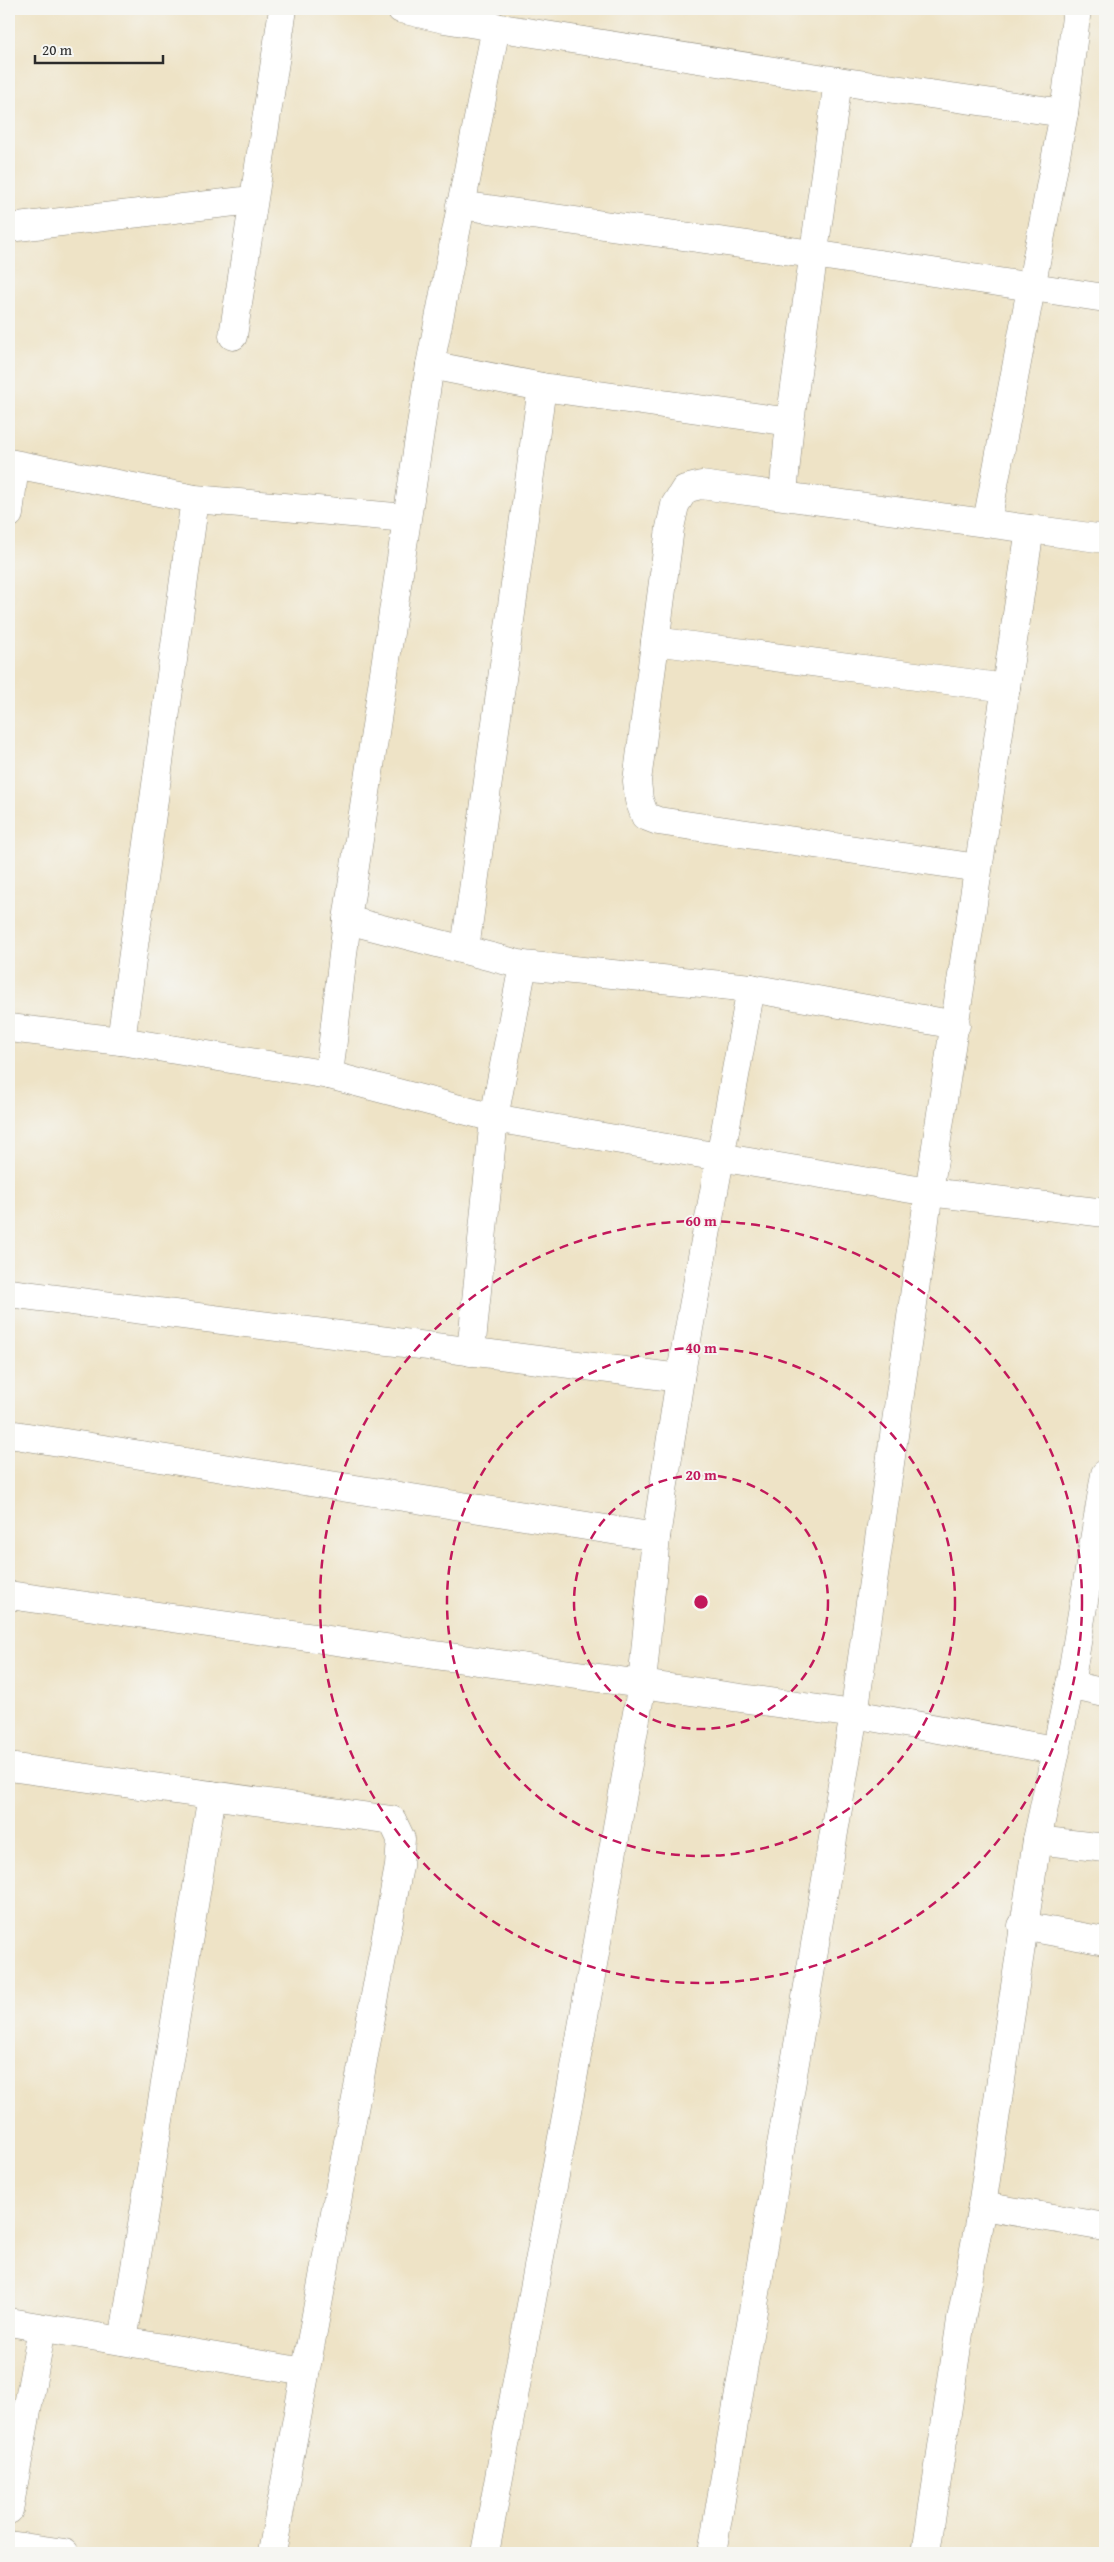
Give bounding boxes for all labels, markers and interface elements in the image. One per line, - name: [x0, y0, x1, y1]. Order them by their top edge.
- scale bar: [35, 32, 162, 64]
- text: 20 m: [42, 39, 73, 60]
- text: 60 m: [685, 1210, 717, 1231]
- text: 40 m: [685, 1337, 717, 1358]
- text: 20 m: [685, 1464, 717, 1485]
- centre of rings: [692, 1593, 710, 1611]

